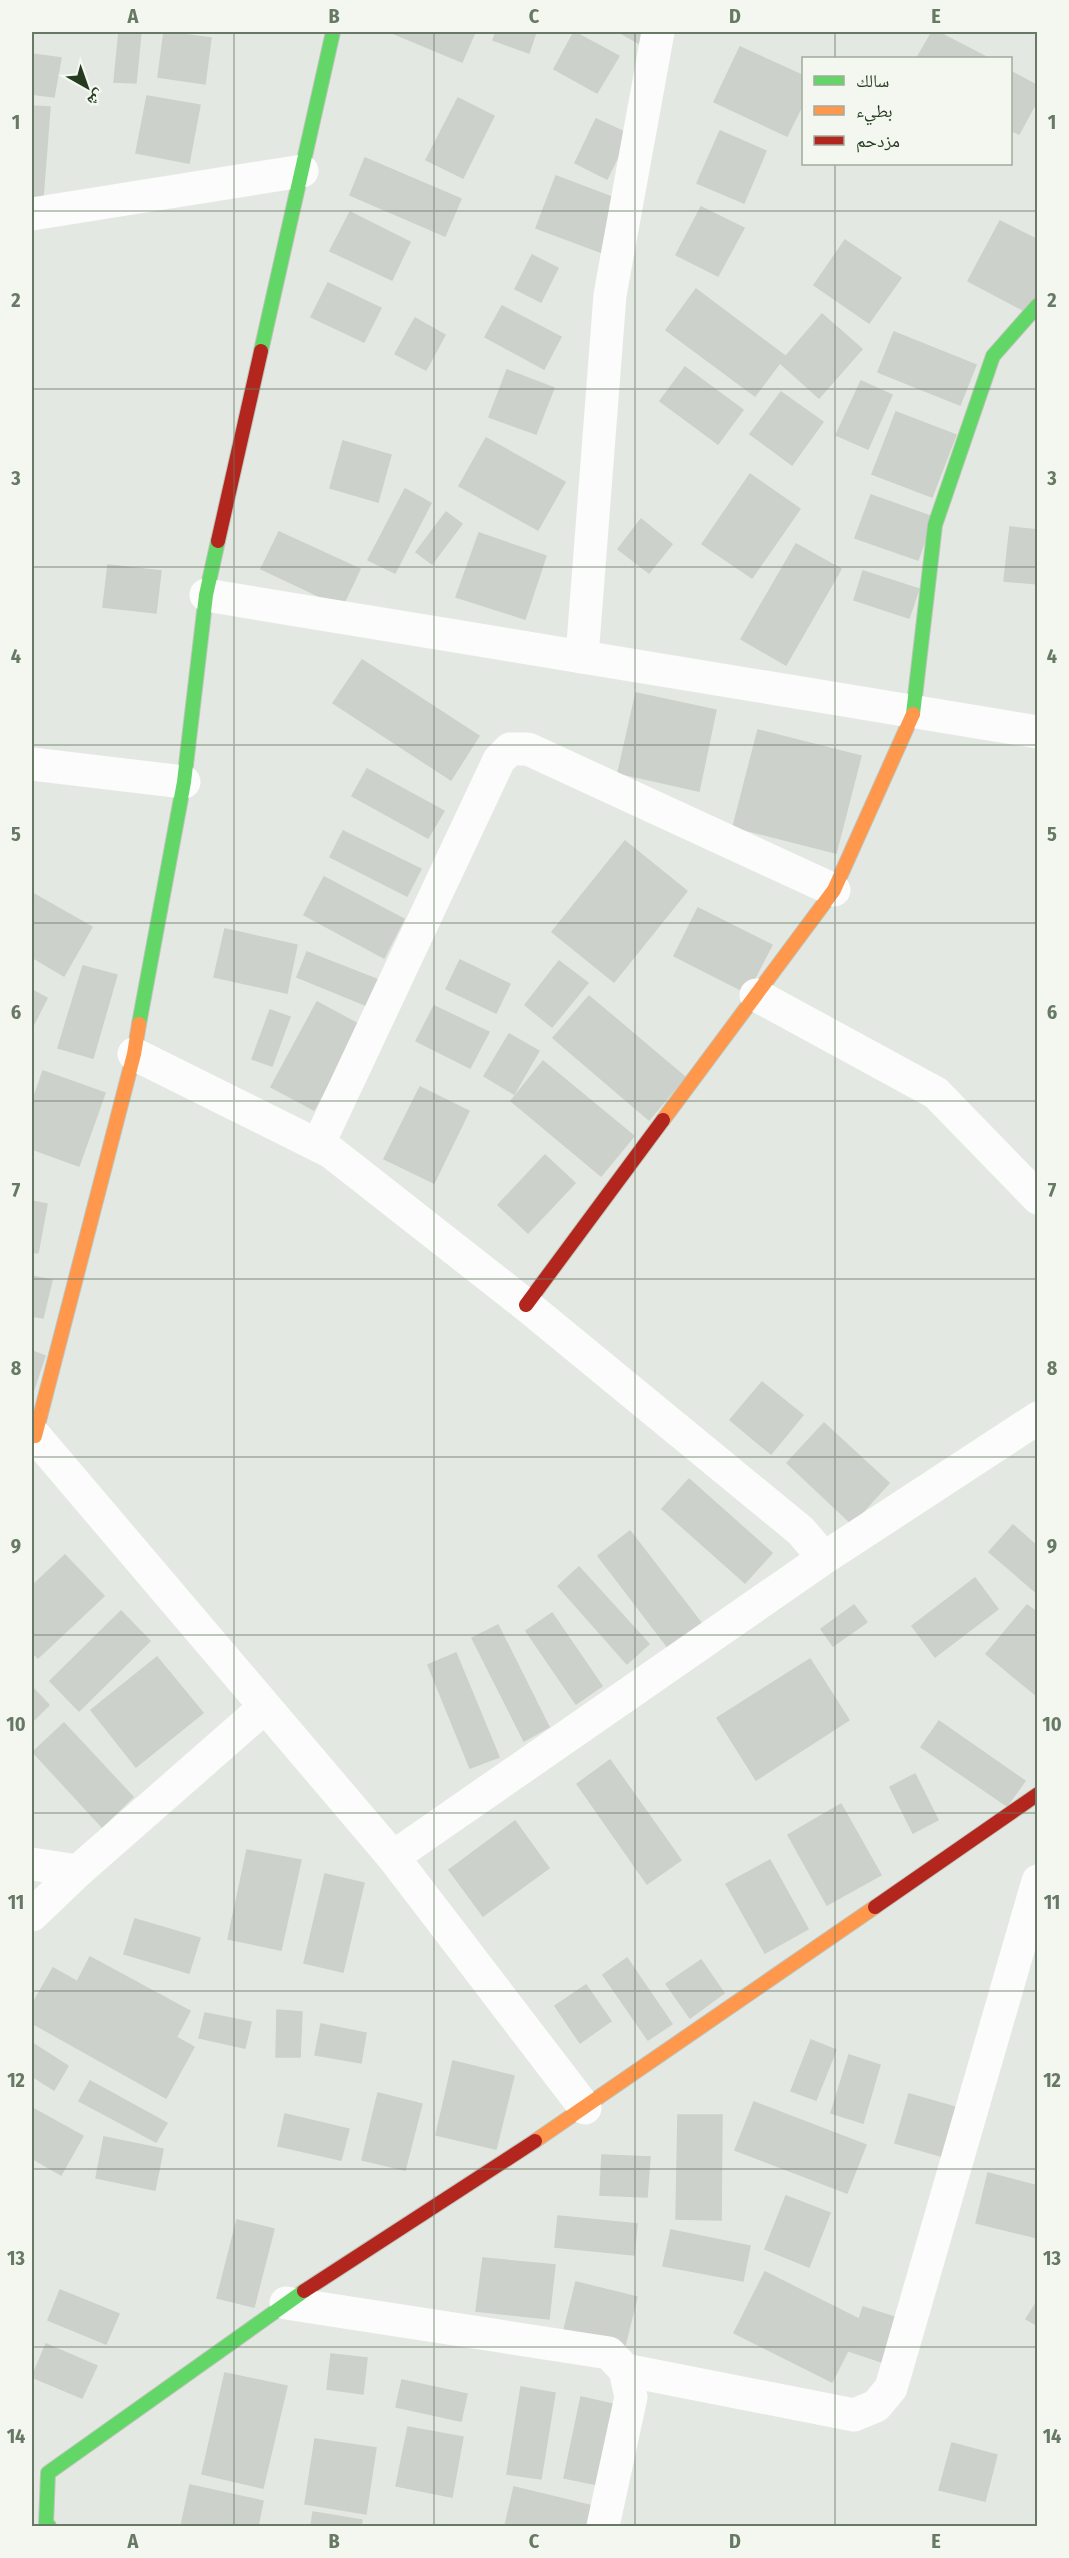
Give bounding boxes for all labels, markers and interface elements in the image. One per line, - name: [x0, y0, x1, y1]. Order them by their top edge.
- text: A: [127, 4, 140, 28]
- text: B: [328, 4, 340, 28]
- text: C: [529, 4, 540, 28]
- text: D: [729, 4, 741, 28]
- text: E: [931, 4, 941, 28]
- north arrow: [57, 57, 117, 117]
- legend: [802, 57, 1012, 165]
- text: سالك: [856, 70, 889, 92]
- text: ش: [84, 85, 109, 111]
- text: بطيء: [856, 100, 893, 126]
- text: 1: [12, 110, 20, 134]
- text: 1: [1048, 110, 1056, 134]
- text: مزدحم: [856, 130, 900, 153]
- text: 2: [10, 288, 21, 312]
- text: 2: [1046, 288, 1057, 312]
- text: 3: [10, 466, 21, 490]
- text: 3: [1046, 466, 1057, 490]
- text: 4: [11, 644, 21, 668]
- text: 4: [1047, 644, 1057, 668]
- text: 5: [11, 822, 21, 846]
- text: 5: [1047, 822, 1057, 846]
- text: 6: [11, 1000, 21, 1024]
- text: 6: [1047, 1000, 1057, 1024]
- text: 7: [12, 1178, 21, 1202]
- text: 7: [1048, 1178, 1057, 1202]
- text: 8: [11, 1356, 22, 1380]
- text: 8: [1047, 1356, 1058, 1380]
- text: 9: [11, 1534, 21, 1558]
- text: 9: [1047, 1534, 1057, 1558]
- text: 10: [6, 1712, 26, 1736]
- text: 10: [1042, 1712, 1062, 1736]
- text: 11: [8, 1890, 24, 1914]
- text: 11: [1044, 1890, 1060, 1914]
- text: 12: [7, 2068, 25, 2092]
- text: 12: [1043, 2068, 1061, 2092]
- text: 13: [7, 2246, 25, 2270]
- text: 13: [1043, 2246, 1061, 2270]
- text: 14: [7, 2424, 25, 2448]
- text: 14: [1043, 2424, 1061, 2448]
- text: A: [127, 2529, 140, 2553]
- text: B: [328, 2529, 340, 2553]
- text: C: [529, 2529, 540, 2553]
- text: D: [729, 2529, 741, 2553]
- text: E: [931, 2529, 941, 2553]

